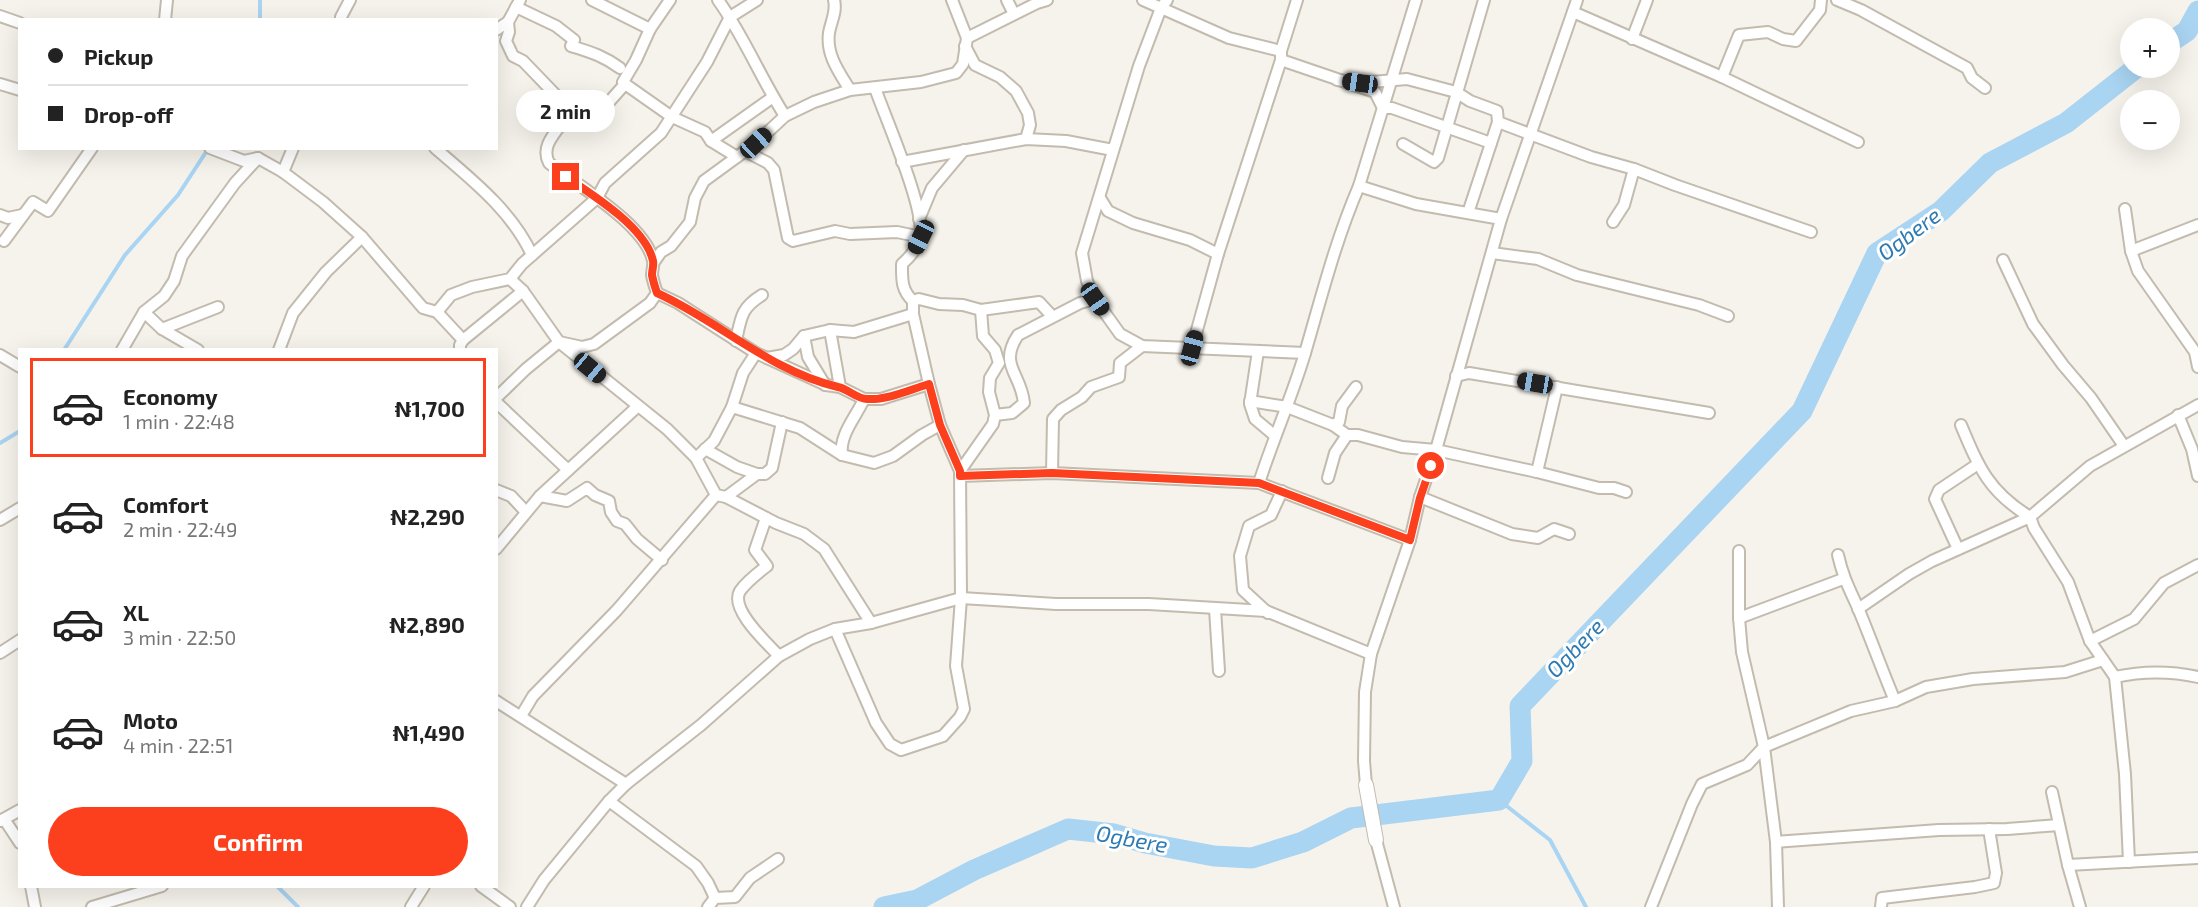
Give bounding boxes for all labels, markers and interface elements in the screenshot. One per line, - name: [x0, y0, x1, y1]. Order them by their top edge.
- map controls: [2120, 18, 2180, 150]
- button: +: [2120, 18, 2180, 78]
- text: Pickup: [84, 43, 153, 69]
- car: [1341, 72, 1379, 94]
- callout: 2 min: [516, 90, 616, 132]
- button: −: [2120, 90, 2180, 150]
- text: 2 min: [540, 99, 591, 123]
- text: Drop-off: [84, 101, 173, 127]
- car: [737, 124, 775, 162]
- route end: [552, 163, 579, 190]
- water label: Ogbere: [1872, 201, 1945, 265]
- car: [905, 217, 937, 257]
- car: [1077, 279, 1113, 319]
- car: [1179, 328, 1205, 368]
- car: [570, 350, 610, 386]
- car: [1516, 371, 1554, 395]
- icon: car: [51, 381, 105, 435]
- text: Economy: [123, 383, 218, 409]
- text: ₦1,700: [395, 395, 465, 421]
- text: 1 min · 22:48: [123, 409, 235, 433]
- route start: [1417, 452, 1444, 479]
- icon: car: [51, 489, 105, 543]
- text: Comfort: [123, 491, 208, 517]
- text: ₦2,290: [390, 503, 465, 529]
- text: 2 min · 22:49: [123, 517, 237, 541]
- icon: car: [51, 597, 105, 651]
- text: XL: [123, 599, 149, 625]
- text: ₦2,890: [389, 611, 465, 637]
- water label: Ogbere: [1540, 612, 1609, 682]
- text: 3 min · 22:50: [123, 625, 236, 649]
- icon: car: [51, 705, 105, 759]
- text: Moto: [123, 707, 178, 733]
- text: ₦1,490: [392, 719, 465, 745]
- text: 4 min · 22:51: [123, 733, 233, 757]
- button: Confirm: [48, 807, 468, 876]
- water label: Ogbere: [1094, 819, 1170, 857]

